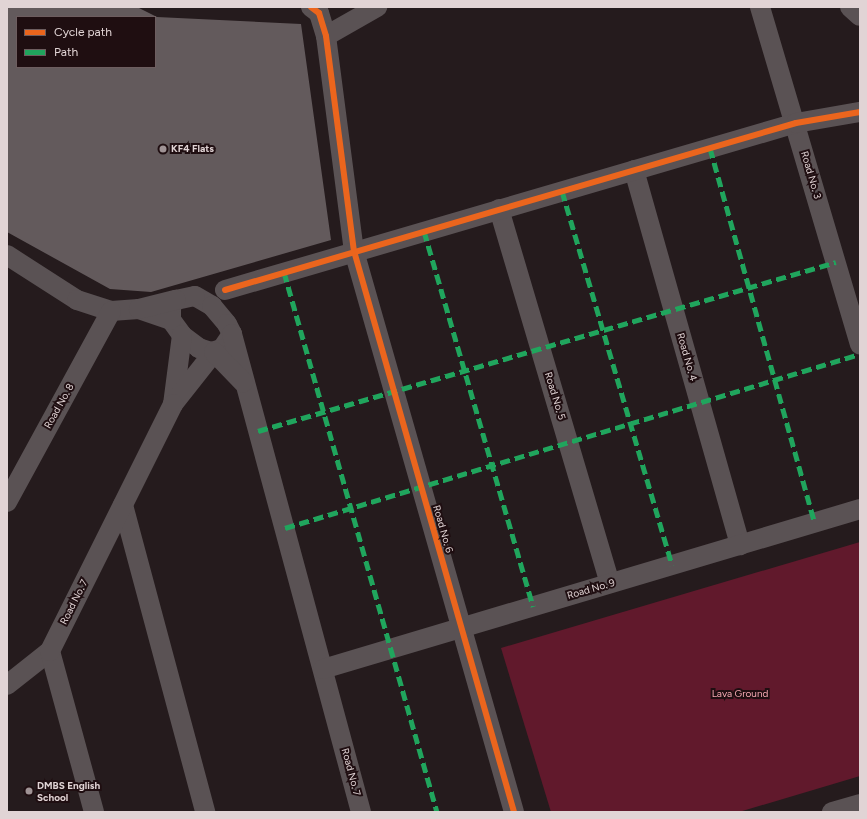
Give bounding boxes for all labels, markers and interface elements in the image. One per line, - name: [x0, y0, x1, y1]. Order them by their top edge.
- legend: [16, 16, 156, 68]
- text: Cycle path: [54, 25, 112, 39]
- text: Path: [54, 45, 78, 59]
- place label: KF4 Flats: [171, 143, 214, 155]
- marker: KF4 Flats: [158, 144, 168, 154]
- street label: Road No. 3: [798, 150, 824, 200]
- street label: Road No. 4: [674, 331, 700, 383]
- street label: Road No. 5: [542, 371, 568, 421]
- street label: Road No. 8: [42, 381, 76, 431]
- street label: Road No. 6: [430, 504, 456, 554]
- street label: Road No. 9: [566, 576, 616, 602]
- street label: Road No. 7: [58, 577, 90, 627]
- park label: Lava Ground: [712, 688, 768, 700]
- street label: Road No. 7: [339, 747, 363, 797]
- place label: DMBS English School: [37, 779, 100, 802]
- marker: DMBS English School: [24, 786, 34, 796]

